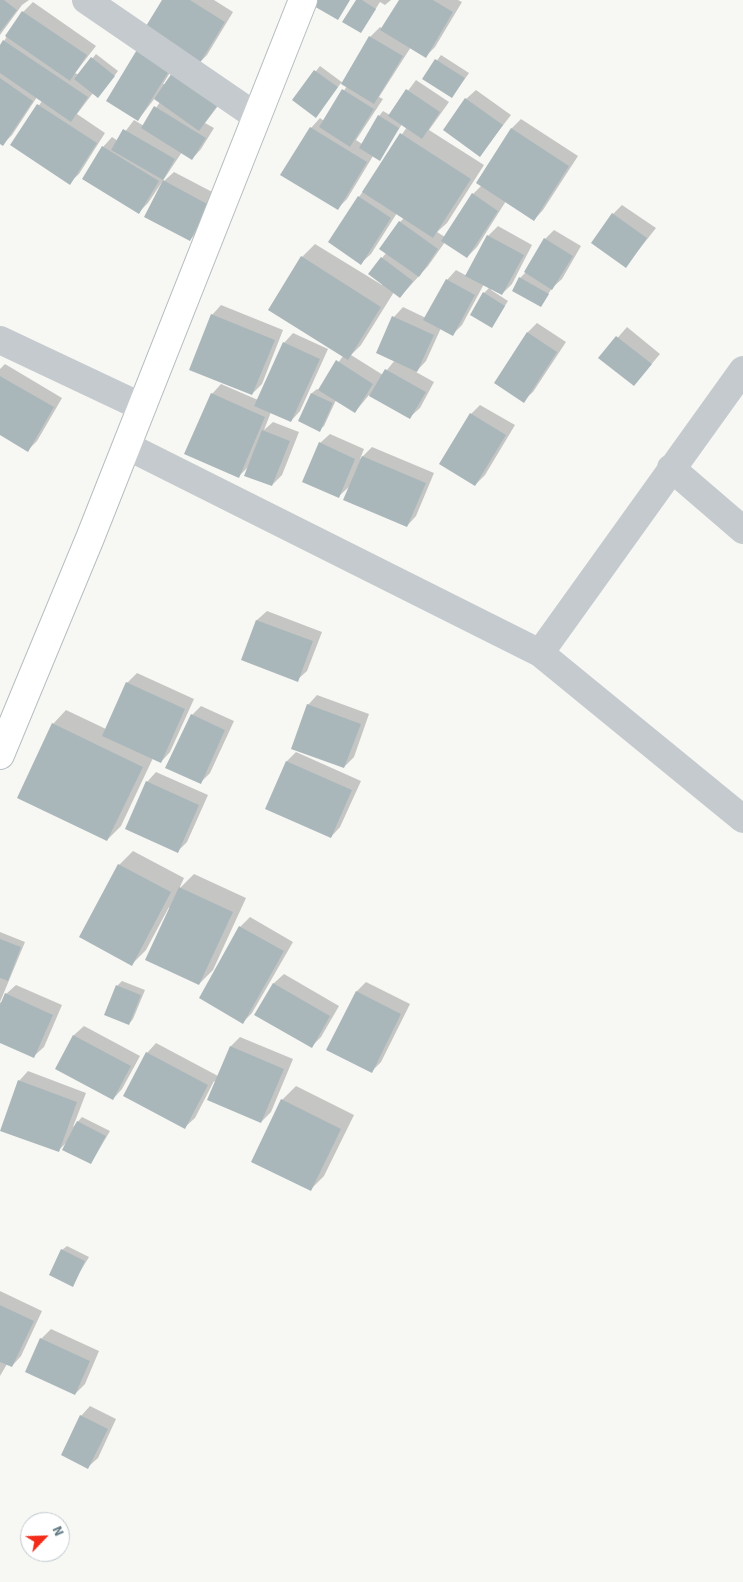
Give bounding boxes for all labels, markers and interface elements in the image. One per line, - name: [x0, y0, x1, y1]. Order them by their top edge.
- north arrow: [20, 1512, 70, 1562]
- text: N: [47, 1523, 69, 1540]

